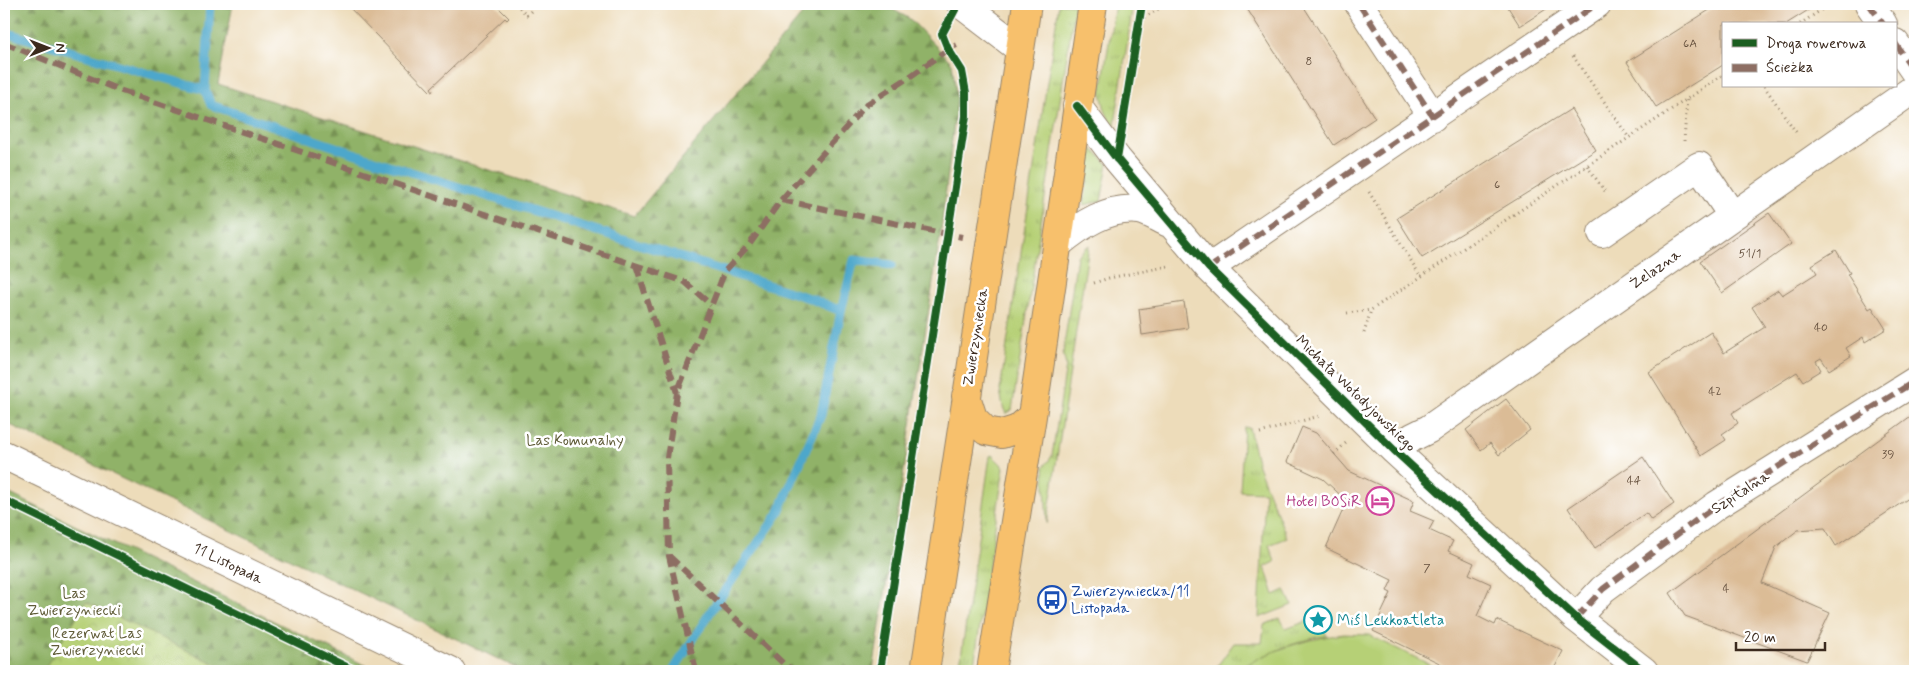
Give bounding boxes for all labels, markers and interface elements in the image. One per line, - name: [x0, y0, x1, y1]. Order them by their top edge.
- north arrow: [22, 22, 72, 72]
- legend: [1722, 22, 1896, 88]
- text: Droga rowerowa: [1766, 34, 1867, 54]
- house number: 6A: [1683, 36, 1697, 52]
- text: N: [51, 43, 69, 53]
- house number: 8: [1306, 54, 1312, 70]
- text: Ścieżka: [1766, 57, 1814, 78]
- house number: 6: [1494, 177, 1500, 193]
- street label: Żelazna: [1626, 244, 1686, 295]
- house number: 51/1: [1739, 246, 1761, 262]
- street label: Zwierzyniecka: [958, 286, 994, 388]
- house number: 40: [1814, 320, 1828, 336]
- street label: Michała Wołodyjowskiego: [1291, 331, 1420, 456]
- house number: 42: [1708, 384, 1722, 400]
- park label: Las Komunalny: [526, 431, 624, 451]
- house number: 39: [1882, 447, 1894, 463]
- street label: Szpitalna: [1708, 466, 1774, 519]
- house number: 44: [1627, 473, 1641, 489]
- hotel icon: Hotel BOSiR: [1365, 486, 1395, 516]
- place label: Hotel BOSiR: [1286, 492, 1362, 512]
- street label: 11 Listopada: [189, 538, 267, 590]
- house number: 7: [1423, 561, 1431, 577]
- house number: 4: [1723, 581, 1730, 597]
- place label: Zwierzyniecka/11 Listopada: [1071, 582, 1190, 619]
- park label: Las Zwierzyniecki: [27, 584, 121, 621]
- bus stop icon: Zwierzyniecka/11 Listopada: [1037, 585, 1067, 615]
- place icon: Miś Lekkoatleta: [1303, 605, 1333, 635]
- place label: Miś Lekkoatleta: [1337, 611, 1444, 631]
- scale bar: [1736, 620, 1825, 652]
- park label: Rezerwat Las Zwierzyniecki: [50, 624, 144, 661]
- text: 20 m: [1744, 628, 1776, 648]

